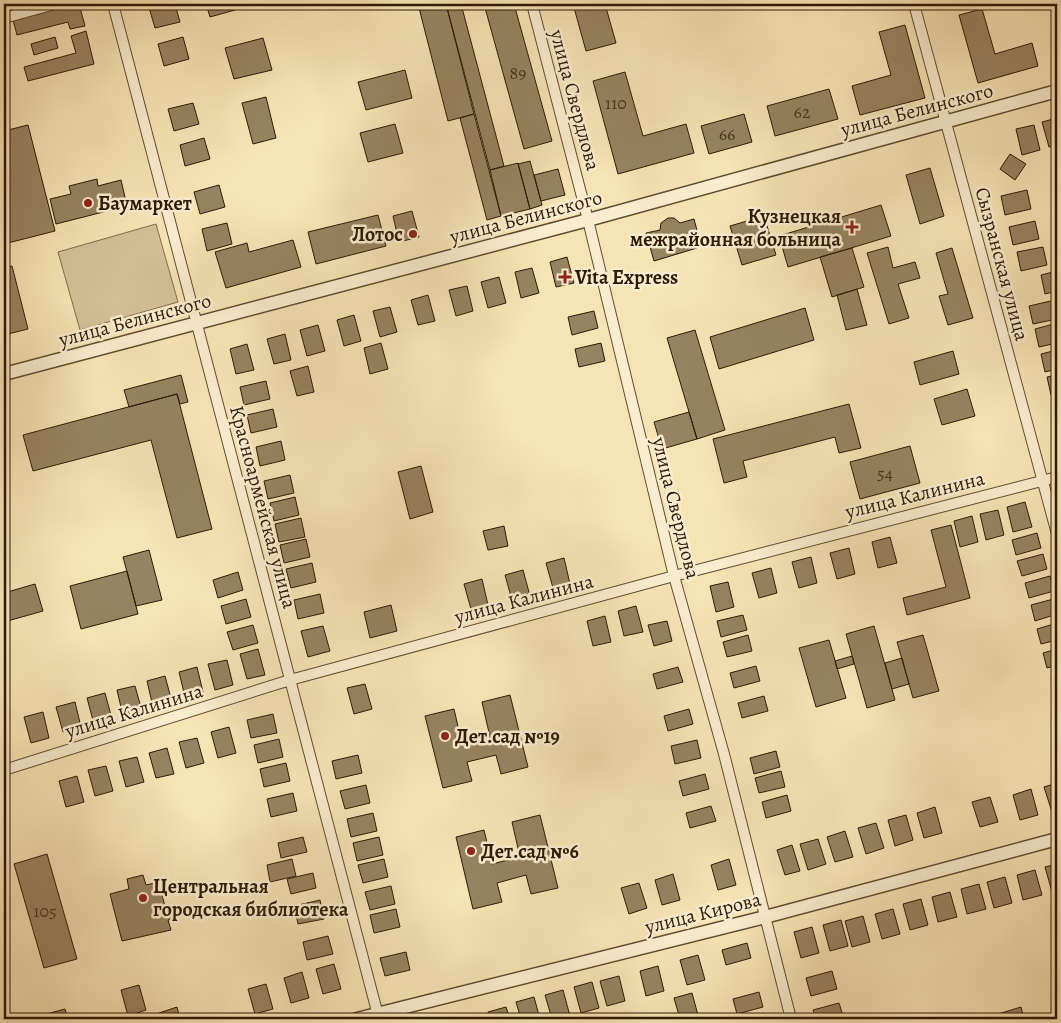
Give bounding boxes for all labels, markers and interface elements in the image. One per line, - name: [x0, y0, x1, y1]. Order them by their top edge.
- street label: улица Свердлова: [543, 26, 607, 174]
- house number: 89: [510, 61, 526, 85]
- street label: улица Белинского: [837, 77, 996, 144]
- house number: 110: [605, 91, 627, 115]
- house number: 62: [794, 100, 811, 124]
- house number: 66: [719, 122, 735, 146]
- street label: улица Белинского: [446, 184, 605, 251]
- street label: Сызранская улица: [969, 184, 1036, 345]
- place label: Баумаркет: [98, 190, 192, 217]
- marker: Баумаркет: [82, 197, 94, 209]
- place label: Кузнецкая межрайонная больница: [630, 203, 841, 253]
- marker: Кузнецкая межрайонная больница: [845, 220, 859, 234]
- place label: Лотос: [352, 221, 403, 248]
- marker: Лотос: [407, 228, 419, 240]
- place label: Vita Express: [574, 264, 678, 291]
- marker: Vita Express: [559, 271, 571, 283]
- street label: улица Белинского: [55, 287, 214, 354]
- street label: Красноармейская улица: [223, 403, 303, 612]
- street label: улица Свердлова: [645, 433, 707, 582]
- house number: 54: [877, 461, 893, 485]
- street label: улица Калинина: [842, 464, 988, 526]
- street label: улица Калинина: [451, 567, 597, 631]
- street label: улица Калинина: [61, 677, 207, 745]
- place label: Дет.сад №19: [455, 723, 560, 750]
- marker: Дет.сад №19: [439, 730, 451, 742]
- place label: Дет.сад №6: [481, 838, 579, 865]
- marker: Дет.сад №6: [465, 845, 477, 857]
- place label: Центральная городская библиотека: [153, 873, 349, 923]
- street label: улица Кирова: [641, 885, 765, 941]
- marker: Центральная городская библиотека: [137, 892, 149, 904]
- house number: 105: [33, 899, 57, 923]

